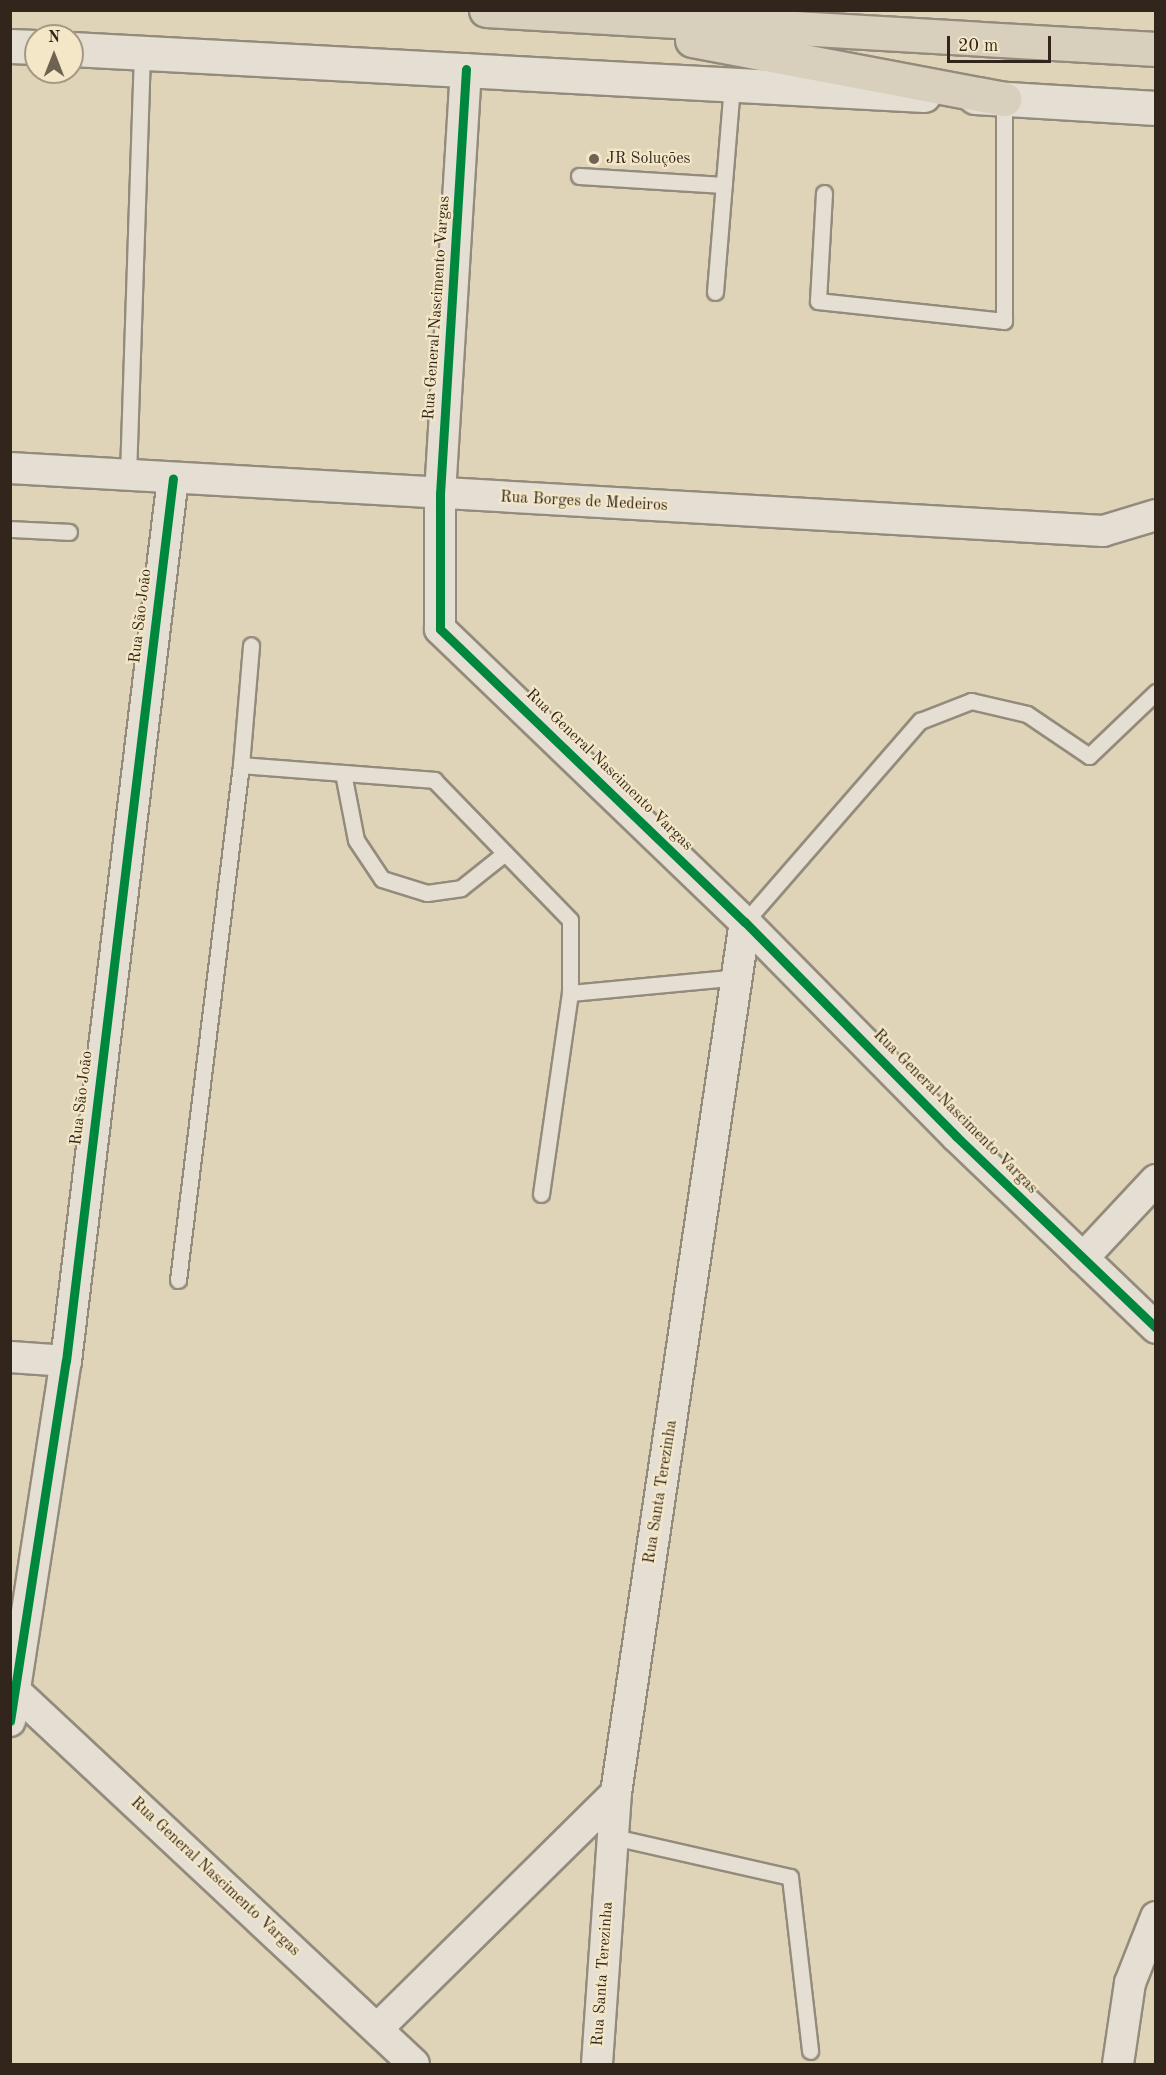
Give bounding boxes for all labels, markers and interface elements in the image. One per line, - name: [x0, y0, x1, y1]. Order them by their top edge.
- north arrow: [24, 24, 84, 84]
- scale bar: [950, 24, 1054, 62]
- text: N: [48, 30, 60, 46]
- text: 20 m: [958, 37, 998, 55]
- place label: JR Soluções: [606, 149, 691, 169]
- marker: JR Soluções: [587, 152, 601, 166]
- street label: Rua General Nascimento Vargas: [420, 195, 454, 421]
- street label: Rua Borges de Medeiros: [500, 488, 668, 516]
- street label: Rua São João: [126, 568, 156, 664]
- street label: Rua General Nascimento Vargas: [522, 685, 696, 855]
- street label: Rua General Nascimento Vargas: [869, 1026, 1041, 1198]
- street label: Rua São João: [67, 1050, 97, 1146]
- street label: Rua Santa Terezinha: [640, 1419, 682, 1565]
- street label: Rua General Nascimento Vargas: [126, 1793, 304, 1961]
- street label: Rua Santa Terezinha: [588, 1901, 618, 2047]

